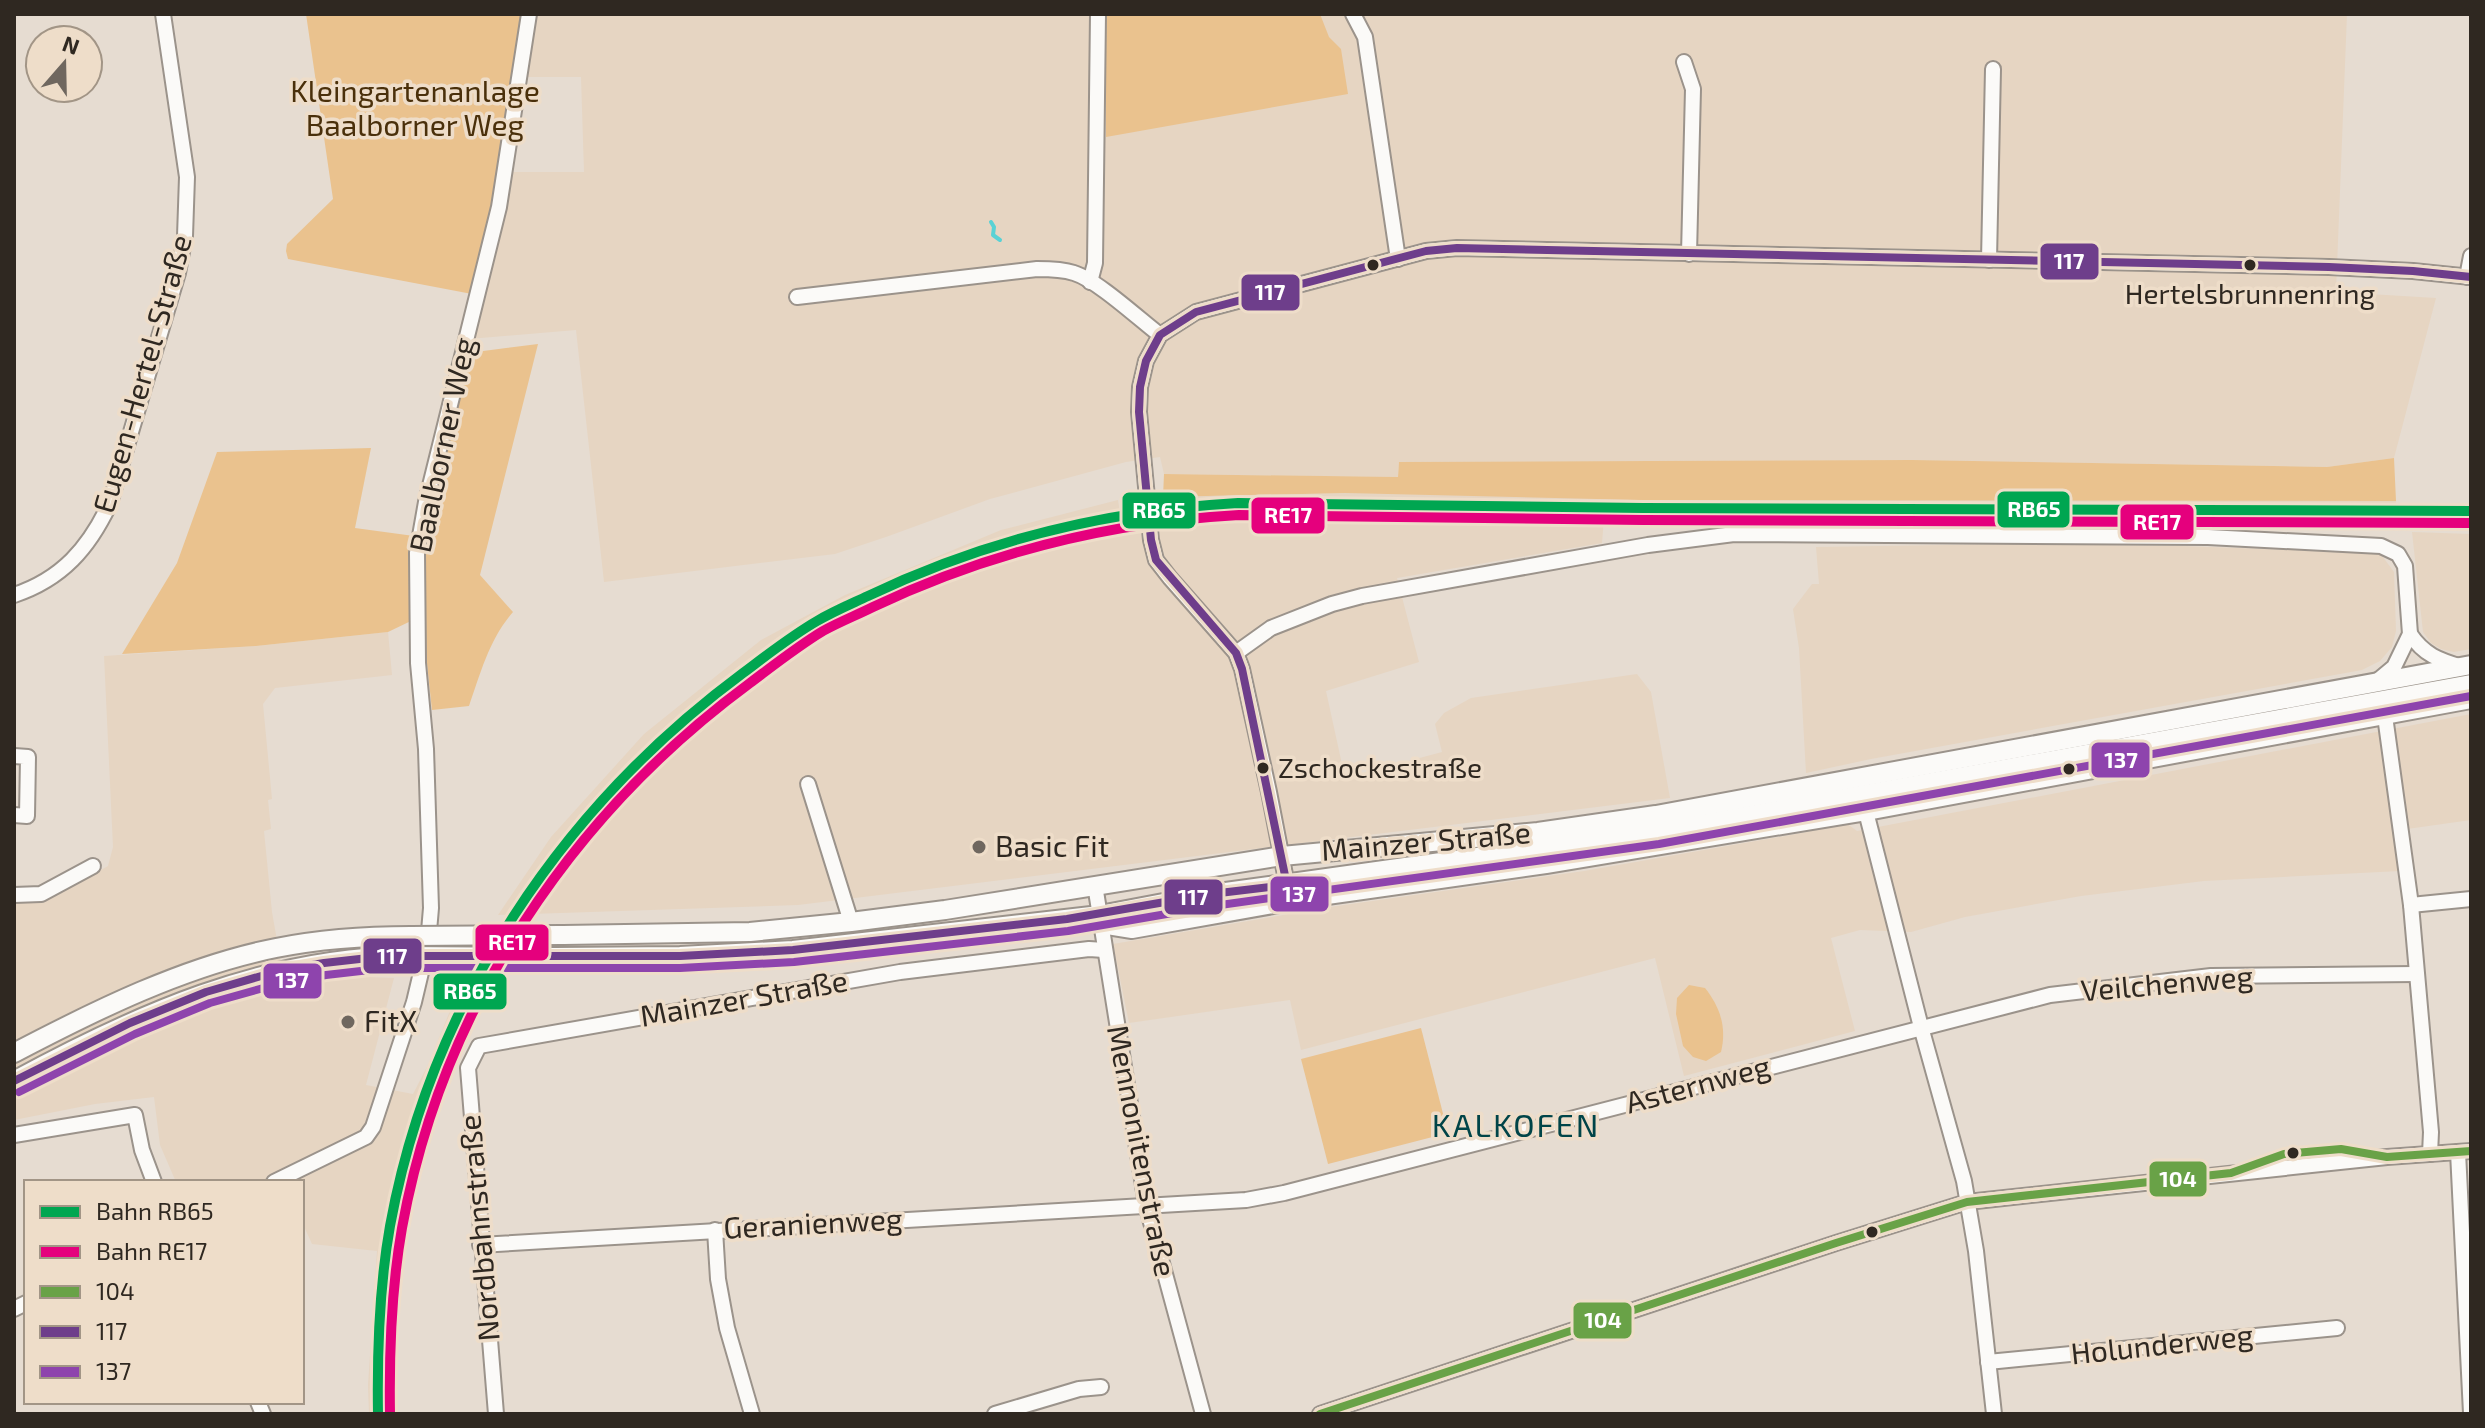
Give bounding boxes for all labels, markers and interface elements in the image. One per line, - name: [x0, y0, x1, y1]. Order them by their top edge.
- north arrow: [24, 24, 104, 104]
- text: N: [59, 29, 83, 59]
- park label: Kleingartenanlage Baalborner Weg: [290, 72, 540, 142]
- street label: Eugen-Hertel-Straße: [84, 230, 198, 517]
- line badge: 117: [2039, 242, 2100, 281]
- text: 117: [2054, 247, 2085, 273]
- unlabelled marker: [1365, 257, 1381, 273]
- marker: Hertelsbrunnenring: [2242, 257, 2258, 273]
- line badge: 117: [1240, 273, 1301, 312]
- place label: Hertelsbrunnenring: [2125, 276, 2376, 310]
- text: 117: [1255, 278, 1286, 304]
- street label: Baalborner Weg: [401, 334, 481, 555]
- line badge: RB65: [1996, 490, 2071, 529]
- line badge: RB65: [1121, 491, 1197, 530]
- text: RB65: [2007, 495, 2061, 521]
- text: RB65: [1132, 496, 1186, 522]
- line badge: RE17: [1250, 496, 1326, 535]
- text: RE17: [1264, 501, 1312, 527]
- line badge: RE17: [2119, 503, 2195, 541]
- text: RE17: [2133, 508, 2181, 534]
- line badge: 137: [2090, 741, 2151, 779]
- text: 137: [2104, 746, 2138, 772]
- place label: Zschockestraße: [1278, 750, 1482, 784]
- marker: Zschockestraße: [1255, 760, 1271, 776]
- unlabelled marker: [2061, 761, 2077, 777]
- street label: Mainzer Straße: [1320, 813, 1532, 867]
- place label: Basic Fit: [995, 827, 1109, 863]
- marker: Basic Fit: [970, 838, 988, 856]
- line badge: 137: [1269, 875, 1330, 913]
- line badge: 117: [1163, 878, 1224, 916]
- text: 137: [1282, 880, 1316, 906]
- text: 117: [1178, 883, 1209, 909]
- line badge: RE17: [474, 923, 550, 962]
- text: RE17: [488, 928, 536, 954]
- line badge: 117: [362, 937, 423, 975]
- text: 117: [377, 942, 408, 968]
- street label: Veilchenweg: [2079, 957, 2255, 1007]
- street label: Mainzer Straße: [637, 961, 850, 1033]
- line badge: 137: [262, 962, 323, 1000]
- text: 137: [275, 966, 309, 992]
- line badge: RB65: [432, 972, 508, 1011]
- text: RB65: [443, 977, 497, 1003]
- place label: FitX: [364, 1002, 417, 1038]
- marker: FitX: [339, 1013, 357, 1031]
- street label: Mennonitenstraße: [1101, 1022, 1185, 1280]
- street label: Asternweg: [1621, 1046, 1774, 1120]
- district label: KALKOFEN: [1432, 1105, 1600, 1143]
- street label: Nordbahnstraße: [450, 1113, 506, 1343]
- unlabelled marker: [2285, 1145, 2301, 1161]
- line badge: 104: [2148, 1160, 2208, 1198]
- text: 104: [2159, 1165, 2197, 1191]
- legend: [24, 1180, 304, 1404]
- text: Bahn RB65: [96, 1196, 214, 1225]
- street label: Geranienweg: [722, 1199, 904, 1245]
- unlabelled marker: [1864, 1224, 1880, 1240]
- text: Bahn RE17: [96, 1236, 207, 1265]
- text: 104: [96, 1276, 135, 1305]
- line badge: 104: [1572, 1301, 1633, 1340]
- text: 104: [1584, 1306, 1622, 1332]
- text: 117: [96, 1316, 127, 1345]
- street label: Holunderweg: [2069, 1316, 2255, 1370]
- text: 137: [96, 1356, 131, 1385]

